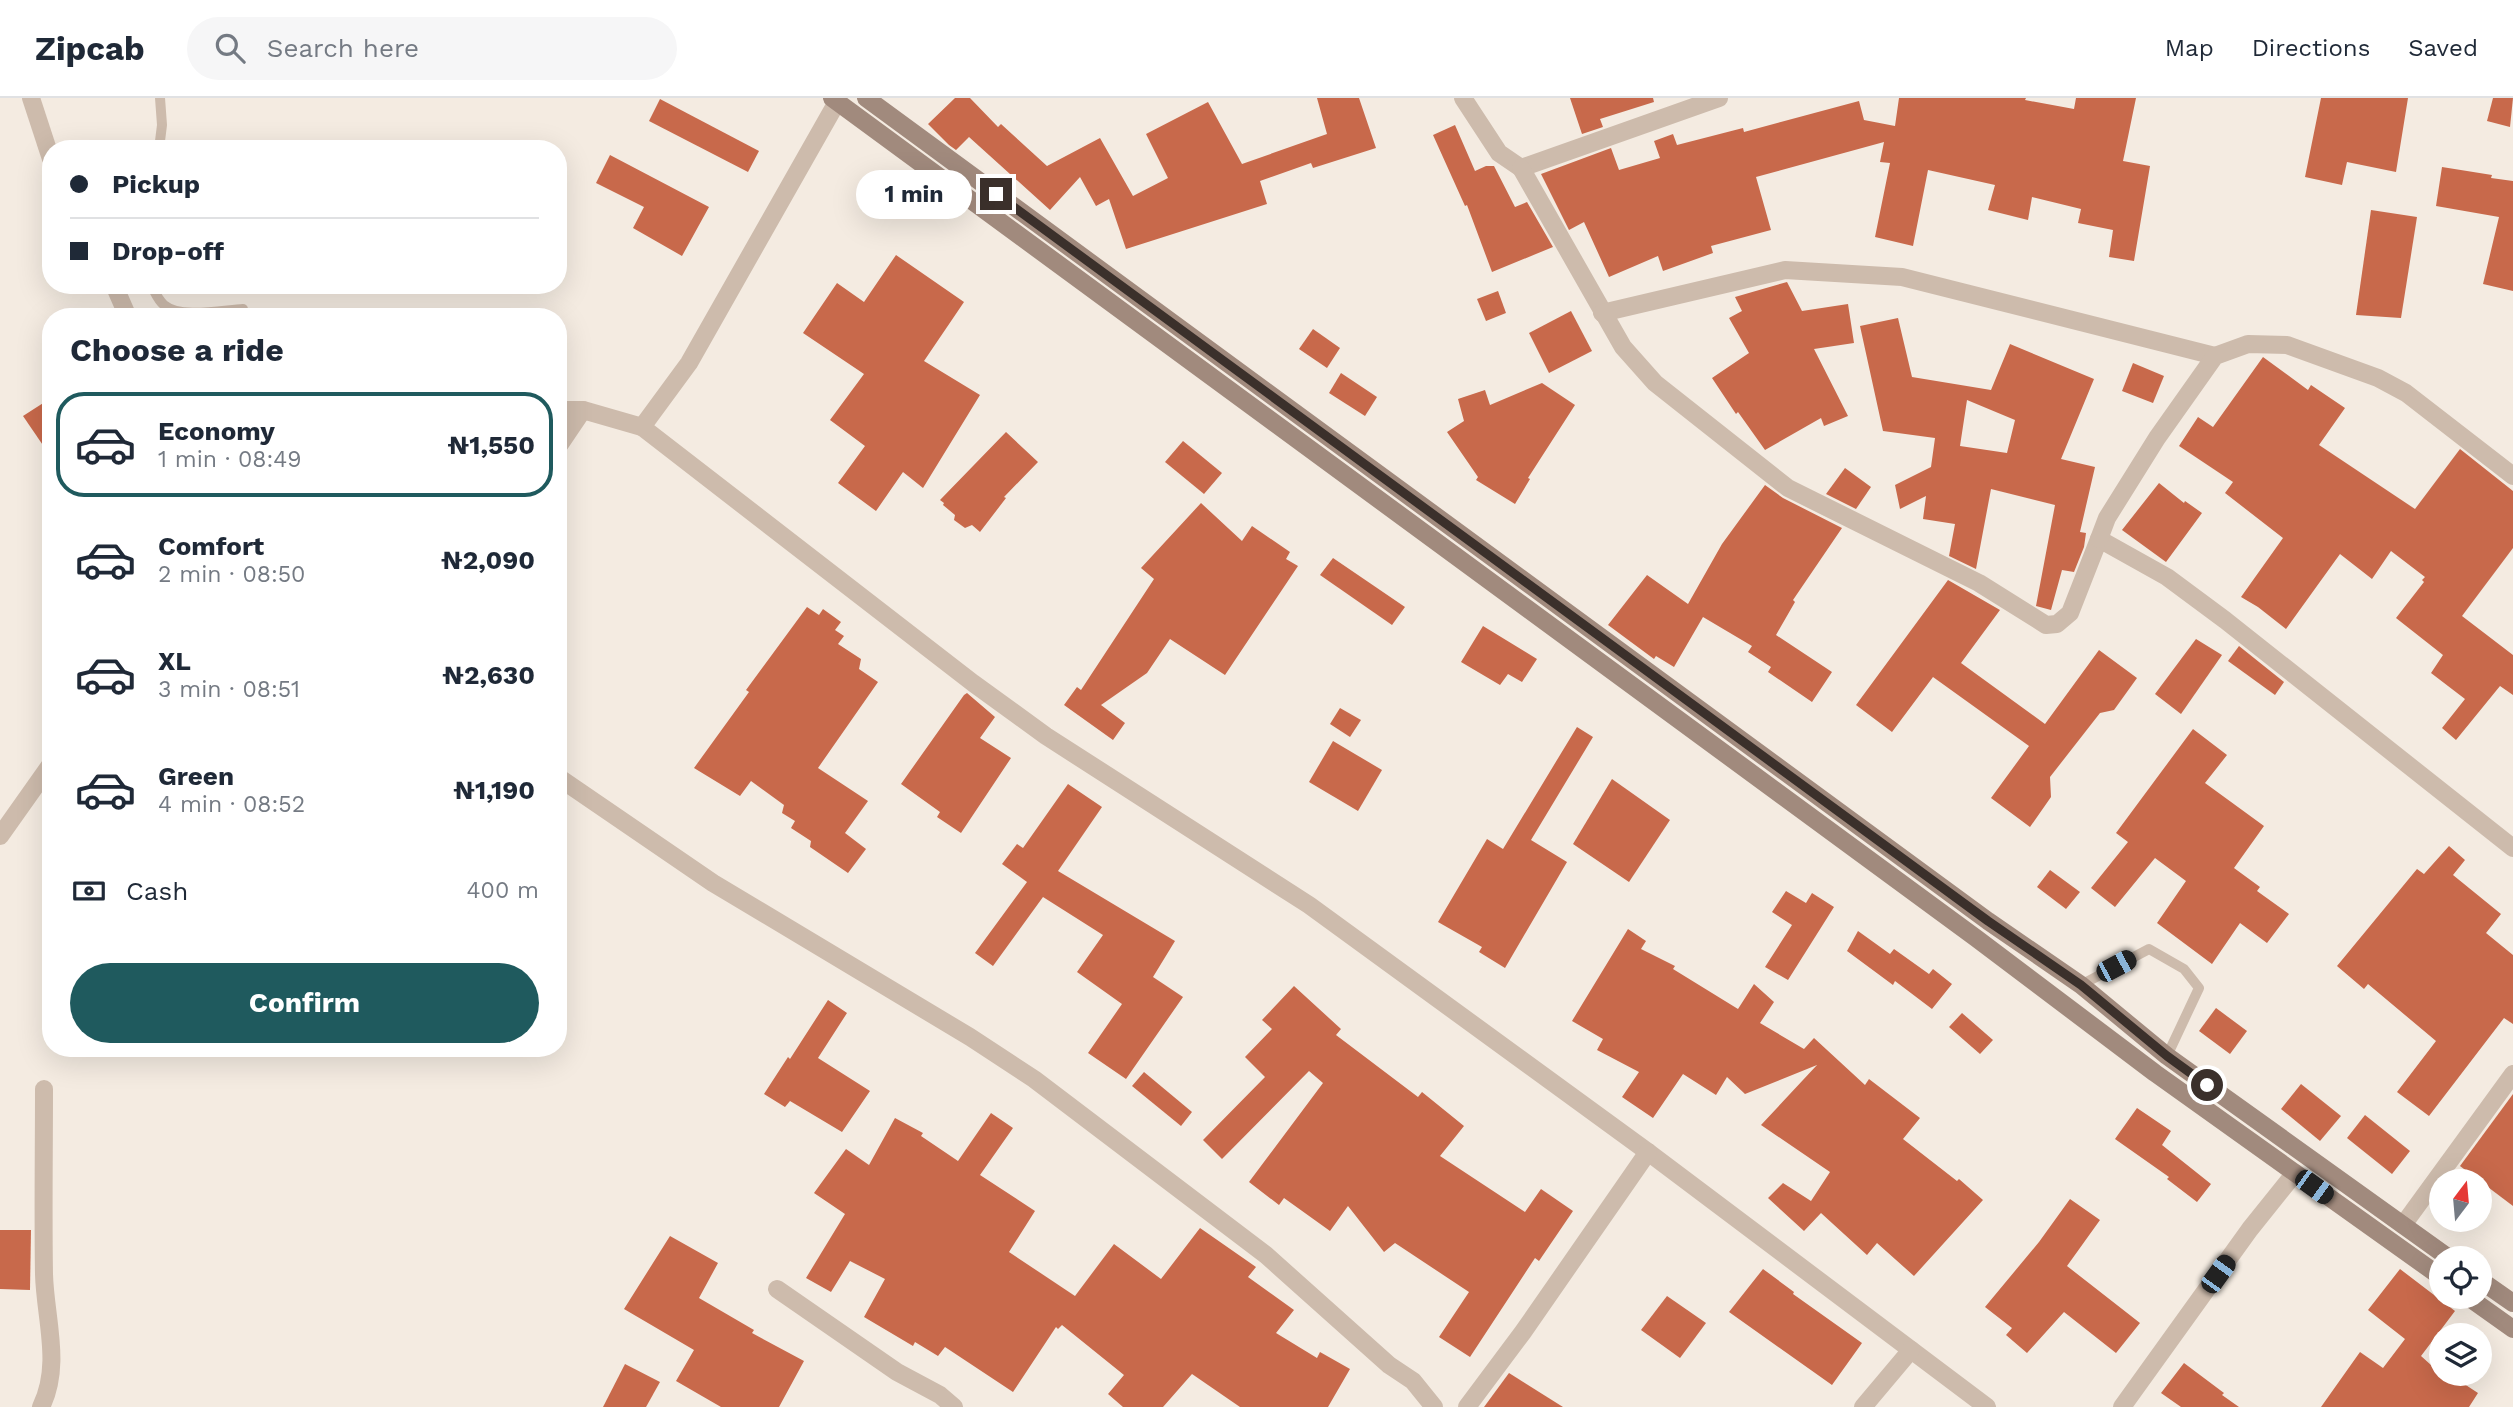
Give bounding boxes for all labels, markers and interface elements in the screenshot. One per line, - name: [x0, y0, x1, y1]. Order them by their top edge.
- search box: [187, 17, 677, 80]
- text: Zipcab: [35, 29, 145, 68]
- icon: search: [211, 29, 249, 67]
- text: Search here: [267, 33, 419, 63]
- text: Map: [2165, 34, 2214, 62]
- text: Directions: [2252, 34, 2370, 62]
- text: Saved: [2408, 34, 2478, 62]
- text: Pickup: [112, 169, 200, 199]
- callout: 1 min: [856, 170, 972, 218]
- route end: [980, 178, 1012, 210]
- text: 1 min: [884, 181, 944, 208]
- text: Drop-off: [112, 236, 224, 266]
- text: Choose a ride: [70, 331, 284, 369]
- icon: car: [74, 413, 137, 476]
- text: Economy: [158, 416, 275, 446]
- text: ₦1,550: [448, 430, 535, 460]
- text: 1 min · 08:49: [158, 446, 302, 473]
- icon: car: [74, 528, 137, 591]
- text: Comfort: [158, 531, 264, 561]
- text: ₦2,090: [441, 545, 535, 575]
- text: 2 min · 08:50: [158, 561, 305, 588]
- icon: car: [74, 643, 137, 706]
- text: XL: [158, 646, 191, 676]
- text: ₦2,630: [443, 660, 535, 690]
- text: 3 min · 08:51: [158, 676, 300, 703]
- icon: car: [74, 758, 137, 821]
- text: Green: [158, 761, 234, 791]
- text: ₦1,190: [454, 775, 535, 805]
- text: 4 min · 08:52: [158, 791, 305, 818]
- icon: cash: [70, 872, 108, 910]
- text: Cash: [126, 876, 188, 906]
- text: 400 m: [467, 877, 539, 904]
- car: [2093, 947, 2140, 985]
- button: Confirm: [70, 963, 539, 1043]
- route start: [2191, 1069, 2223, 1101]
- car: [2291, 1166, 2338, 1208]
- north arrow: [2429, 1169, 2492, 1232]
- map controls: [2429, 1169, 2492, 1386]
- button: locate: [2429, 1246, 2492, 1309]
- car: [2198, 1251, 2239, 1297]
- button: layers: [2429, 1323, 2492, 1386]

